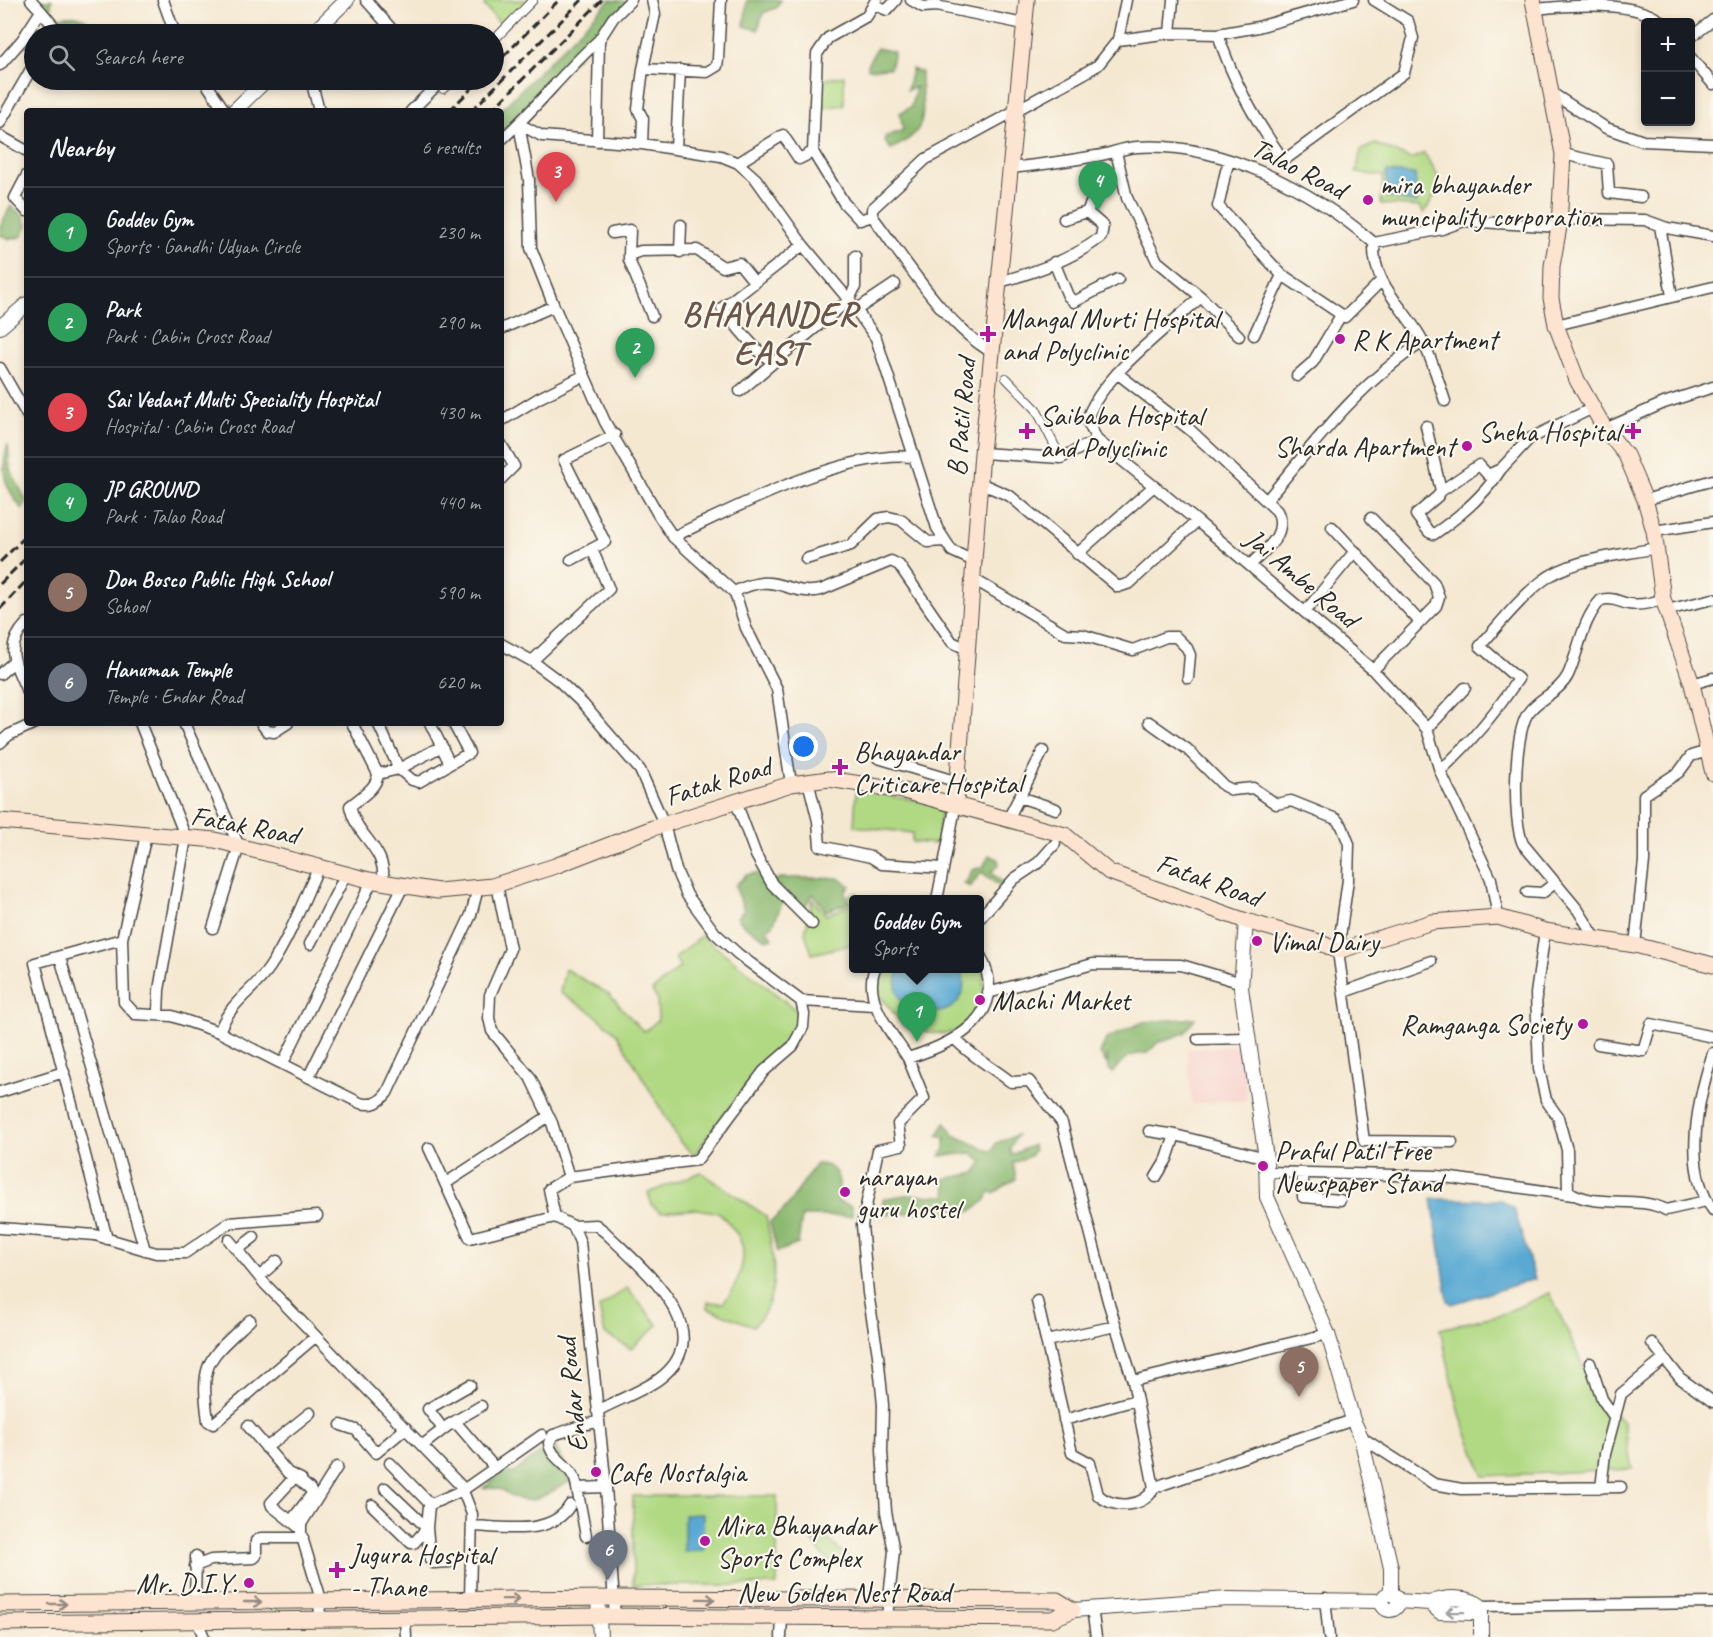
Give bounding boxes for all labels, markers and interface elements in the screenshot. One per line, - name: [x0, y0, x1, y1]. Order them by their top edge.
- map controls: [1641, 18, 1695, 126]
- button: +: [1641, 18, 1695, 72]
- search box: [24, 24, 504, 90]
- icon: search: [45, 41, 78, 74]
- text: Search here: [93, 43, 183, 71]
- button: −: [1641, 72, 1695, 126]
- street label: Talao Road: [1246, 129, 1356, 208]
- text: Nearby: [48, 131, 113, 164]
- text: 6 results: [421, 135, 480, 160]
- pin: 3: [536, 152, 576, 202]
- pin: 4: [1078, 162, 1118, 211]
- place label: mira bhayander muncipality corporation: [1380, 167, 1603, 234]
- marker: mira bhayander muncipality corporation: [1361, 193, 1375, 207]
- text: Goddev Gym: [105, 206, 193, 234]
- text: 1: [63, 220, 72, 245]
- text: 230 m: [437, 220, 480, 245]
- text: Sports · Gandhi Udyan Circle: [105, 234, 300, 259]
- district label: BHAYANDER EAST: [682, 292, 861, 374]
- text: Park: [105, 296, 140, 324]
- place label: Mangal Murti Hospital and Polyclinic: [1002, 301, 1224, 368]
- text: 2: [63, 310, 72, 335]
- text: 290 m: [437, 310, 480, 335]
- place label: R K Apartment: [1352, 322, 1501, 357]
- text: Park · Cabin Cross Road: [105, 324, 270, 349]
- marker: Mangal Murti Hospital and Polyclinic: [979, 325, 997, 343]
- pin: 2: [616, 328, 654, 378]
- marker: R K Apartment: [1333, 332, 1347, 346]
- street label: B Patil Road: [938, 352, 984, 478]
- text: Sai Vedant Multi Speciality Hospital: [105, 386, 377, 414]
- place label: Saibaba Hospital and Polyclinic: [1040, 398, 1208, 465]
- text: 3: [63, 400, 72, 425]
- text: 430 m: [437, 400, 480, 425]
- text: Hospital · Cabin Cross Road: [105, 414, 293, 439]
- place label: Sneha Hospital: [1478, 414, 1625, 449]
- marker: Saibaba Hospital and Polyclinic: [1018, 422, 1036, 440]
- marker: Sneha Hospital: [1624, 422, 1642, 440]
- place label: Sharda Apartment: [1274, 429, 1459, 464]
- marker: Sharda Apartment: [1460, 439, 1474, 453]
- text: JP GROUND: [105, 476, 198, 504]
- text: 4: [63, 490, 72, 515]
- text: 440 m: [437, 490, 480, 515]
- text: Park · Talao Road: [105, 504, 222, 529]
- street label: Jai Ambe Road: [1237, 519, 1369, 638]
- text: Don Bosco Public High School: [105, 566, 330, 594]
- text: 5: [63, 580, 72, 605]
- text: 590 m: [437, 580, 480, 605]
- text: School: [105, 594, 148, 619]
- text: Hanuman Temple: [105, 656, 231, 684]
- text: 6: [63, 670, 72, 695]
- text: 620 m: [437, 670, 480, 695]
- text: Temple · Endar Road: [105, 684, 243, 709]
- your location: [789, 732, 818, 761]
- place label: Bhayandar Criticare Hospital: [854, 734, 1028, 801]
- street label: Fatak Road: [661, 747, 779, 814]
- marker: Bhayandar Criticare Hospital: [831, 758, 849, 776]
- street label: Fatak Road: [188, 797, 306, 853]
- street label: Fatak Road: [1152, 845, 1270, 916]
- popup: [849, 895, 984, 973]
- text: Goddev Gym: [872, 908, 961, 936]
- place label: Vimal Dairy: [1269, 924, 1381, 959]
- marker: Vimal Dairy: [1250, 934, 1264, 948]
- text: Sports: [872, 936, 917, 961]
- place label: Machi Market: [992, 983, 1132, 1018]
- pin: 1: [898, 992, 936, 1042]
- marker: Machi Market: [973, 993, 987, 1007]
- place label: Ramganga Society: [1400, 1007, 1573, 1042]
- marker: Ramganga Society: [1576, 1017, 1590, 1031]
- place label: Praful Patil Free Newspaper Stand: [1275, 1133, 1446, 1200]
- place label: narayan guru hostel: [857, 1159, 965, 1226]
- marker: Praful Patil Free Newspaper Stand: [1256, 1159, 1270, 1173]
- marker: narayan guru hostel: [838, 1185, 852, 1199]
- street label: Endar Road: [548, 1332, 595, 1454]
- pin: 5: [1280, 1348, 1318, 1397]
- place label: Cafe Nostalgia: [608, 1455, 748, 1490]
- marker: Cafe Nostalgia: [589, 1465, 603, 1479]
- place label: Mira Bhayandar Sports Complex: [717, 1508, 878, 1575]
- pin: 6: [588, 1530, 628, 1580]
- marker: Mira Bhayandar Sports Complex: [698, 1534, 712, 1548]
- place label: Jugura Hospital - Thane: [348, 1537, 499, 1604]
- marker: Jugura Hospital - Thane: [328, 1561, 346, 1579]
- place label: Mr. D.I.Y.: [136, 1566, 237, 1601]
- street label: New Golden Nest Road: [737, 1575, 955, 1610]
- marker: Mr. D.I.Y.: [242, 1576, 256, 1590]
- one-way arrow: [501, 1593, 521, 1605]
- one-way arrow: [696, 1593, 716, 1604]
- one-way arrow: [243, 1596, 263, 1608]
- one-way arrow: [48, 1598, 68, 1610]
- one-way arrow: [1445, 1607, 1465, 1618]

